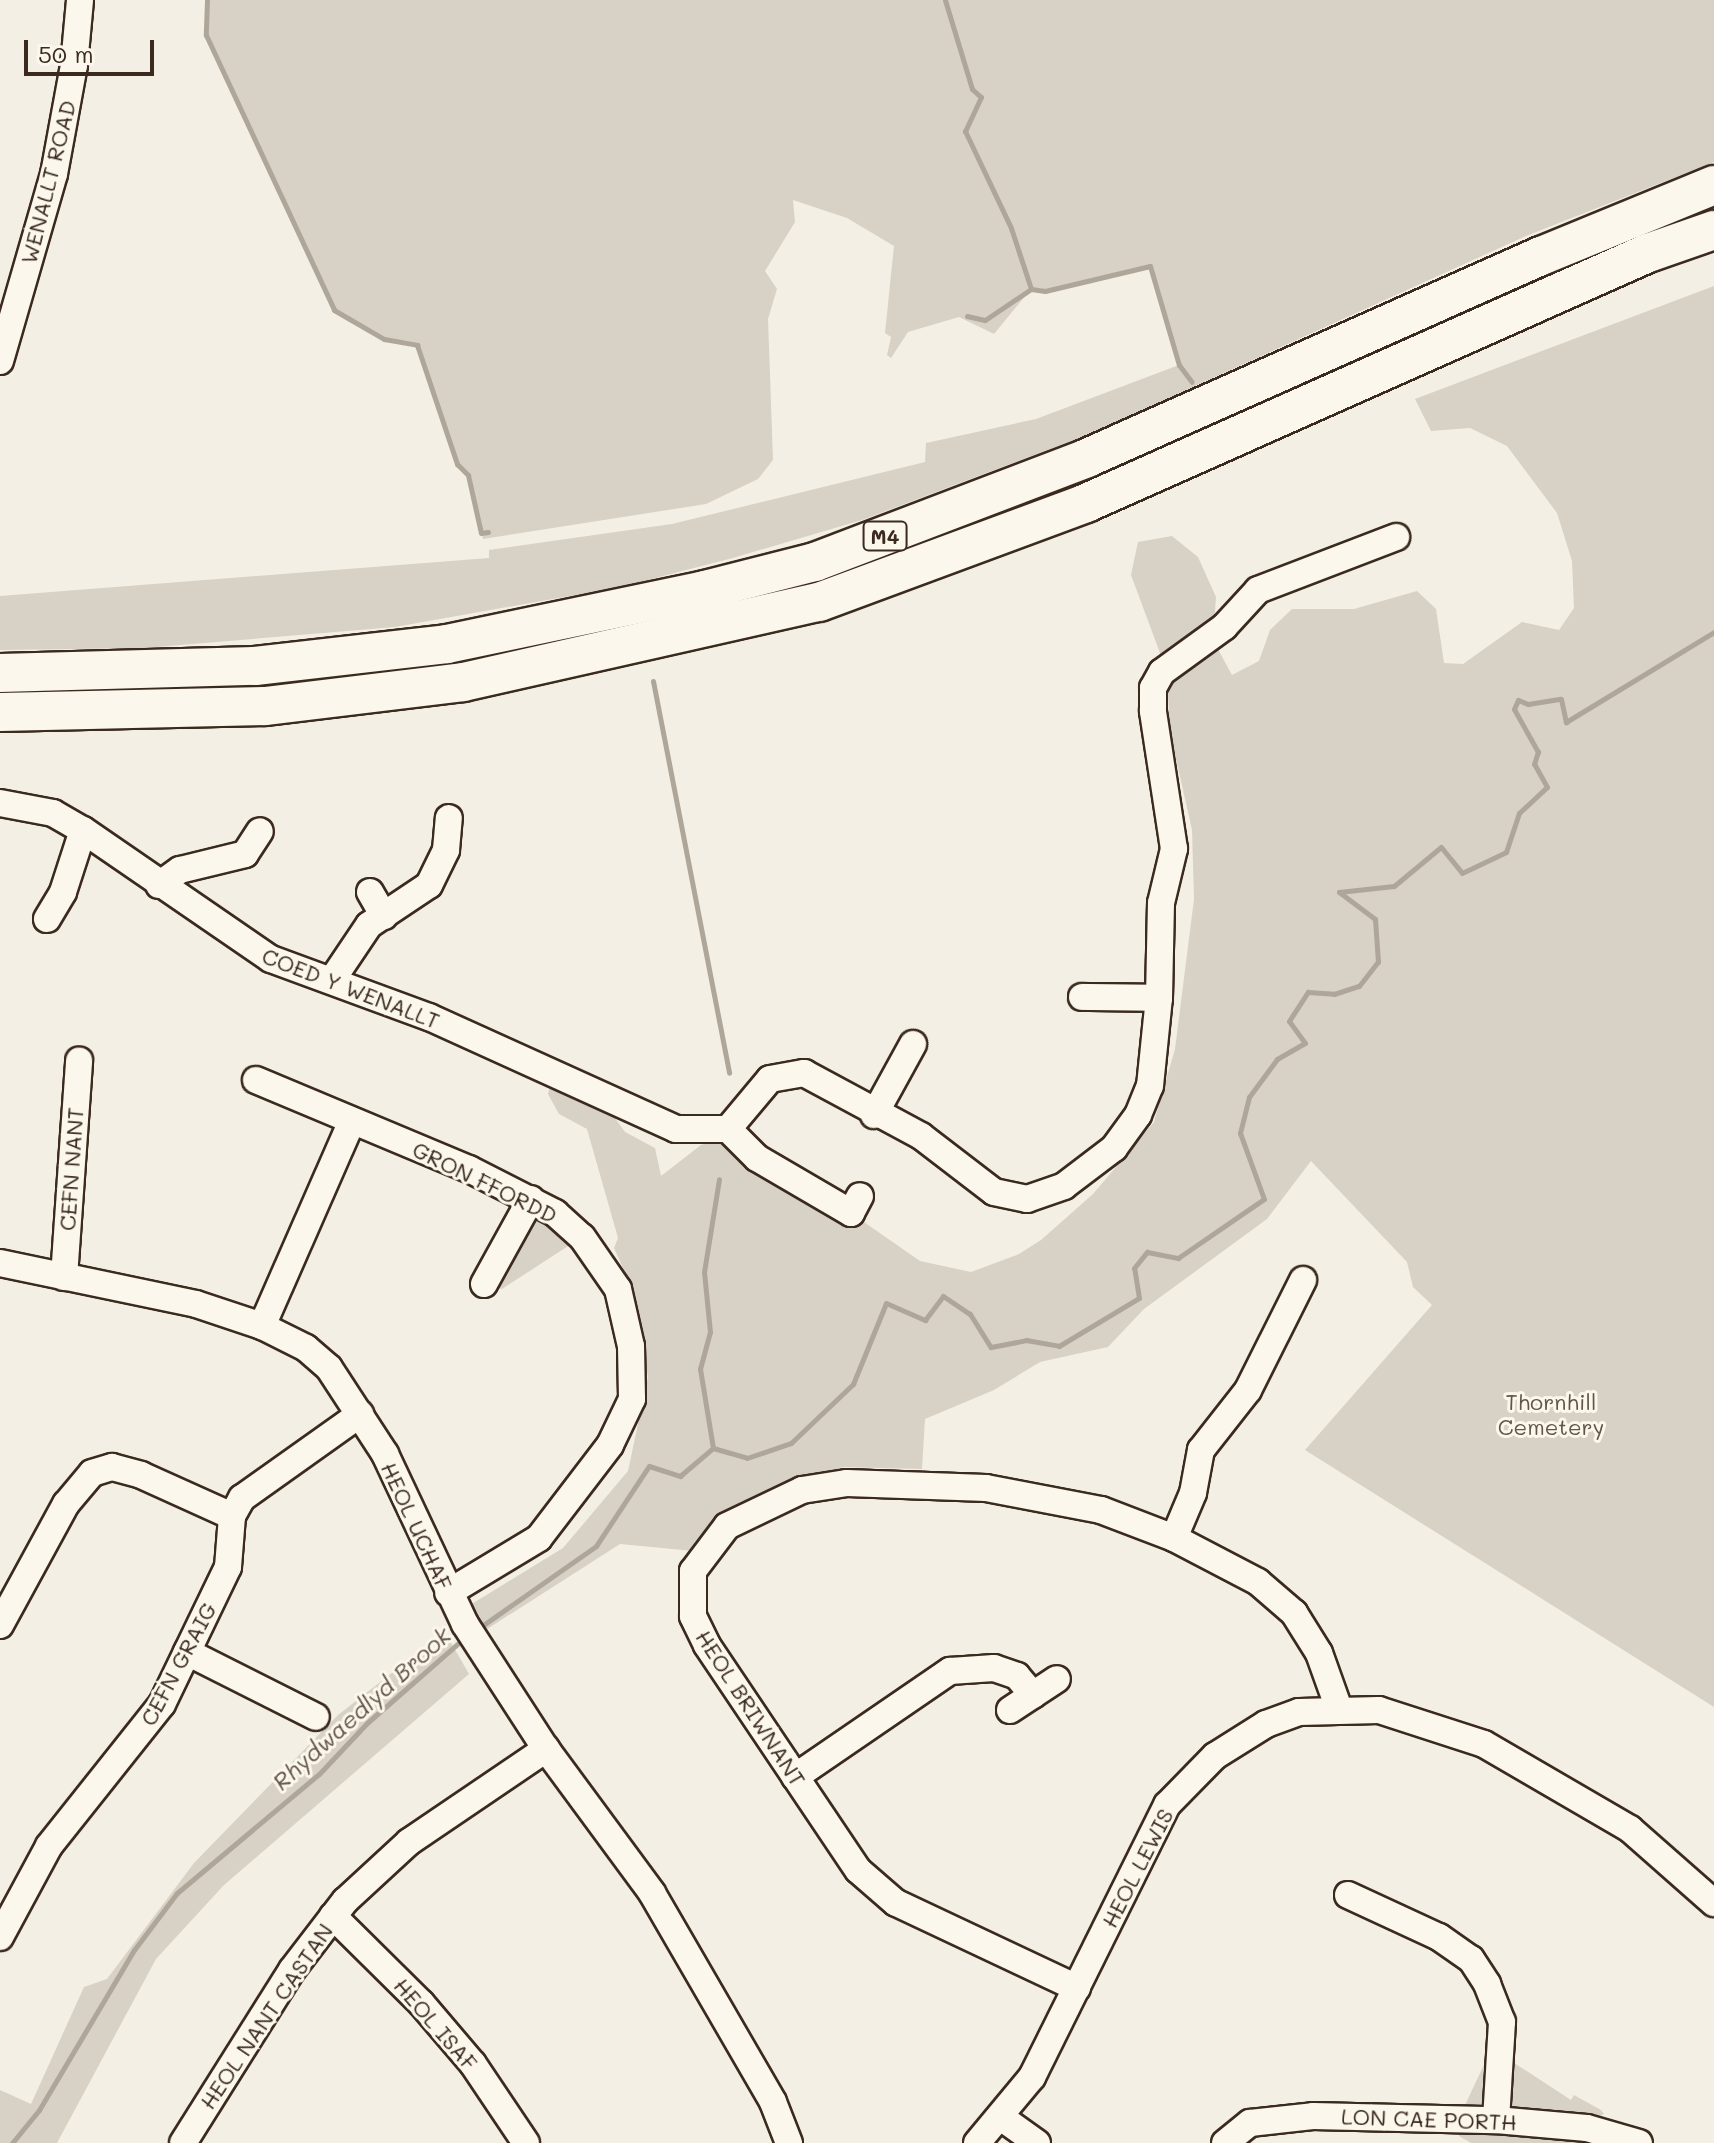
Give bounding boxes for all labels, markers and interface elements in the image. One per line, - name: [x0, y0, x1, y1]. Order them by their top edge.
- scale bar: [28, 24, 158, 74]
- text: 50 m: [38, 38, 94, 69]
- street label: WENALLT ROAD: [15, 97, 81, 267]
- road number: M4: [861, 520, 909, 552]
- street label: COED Y WENALLT: [258, 942, 444, 1034]
- street label: CEFN NANT: [54, 1106, 88, 1232]
- street label: GRON FFORDD: [408, 1136, 562, 1228]
- park label: Thornhill Cemetery: [1498, 1388, 1604, 1440]
- street label: HEOL UCHAF: [376, 1458, 458, 1594]
- street label: CEFN GRAIG: [135, 1598, 221, 1730]
- water label: Rhydwaedlyd Brook: [266, 1620, 456, 1796]
- street label: HEOL BRIWNANT: [691, 1625, 811, 1791]
- street label: HEOL LEWIS: [1096, 1804, 1178, 1932]
- street label: HEOL NANT CASTAN: [194, 1918, 338, 2114]
- street label: HEOL ISAF: [389, 1972, 483, 2076]
- street label: LON CAE PORTH: [1341, 2103, 1517, 2135]

